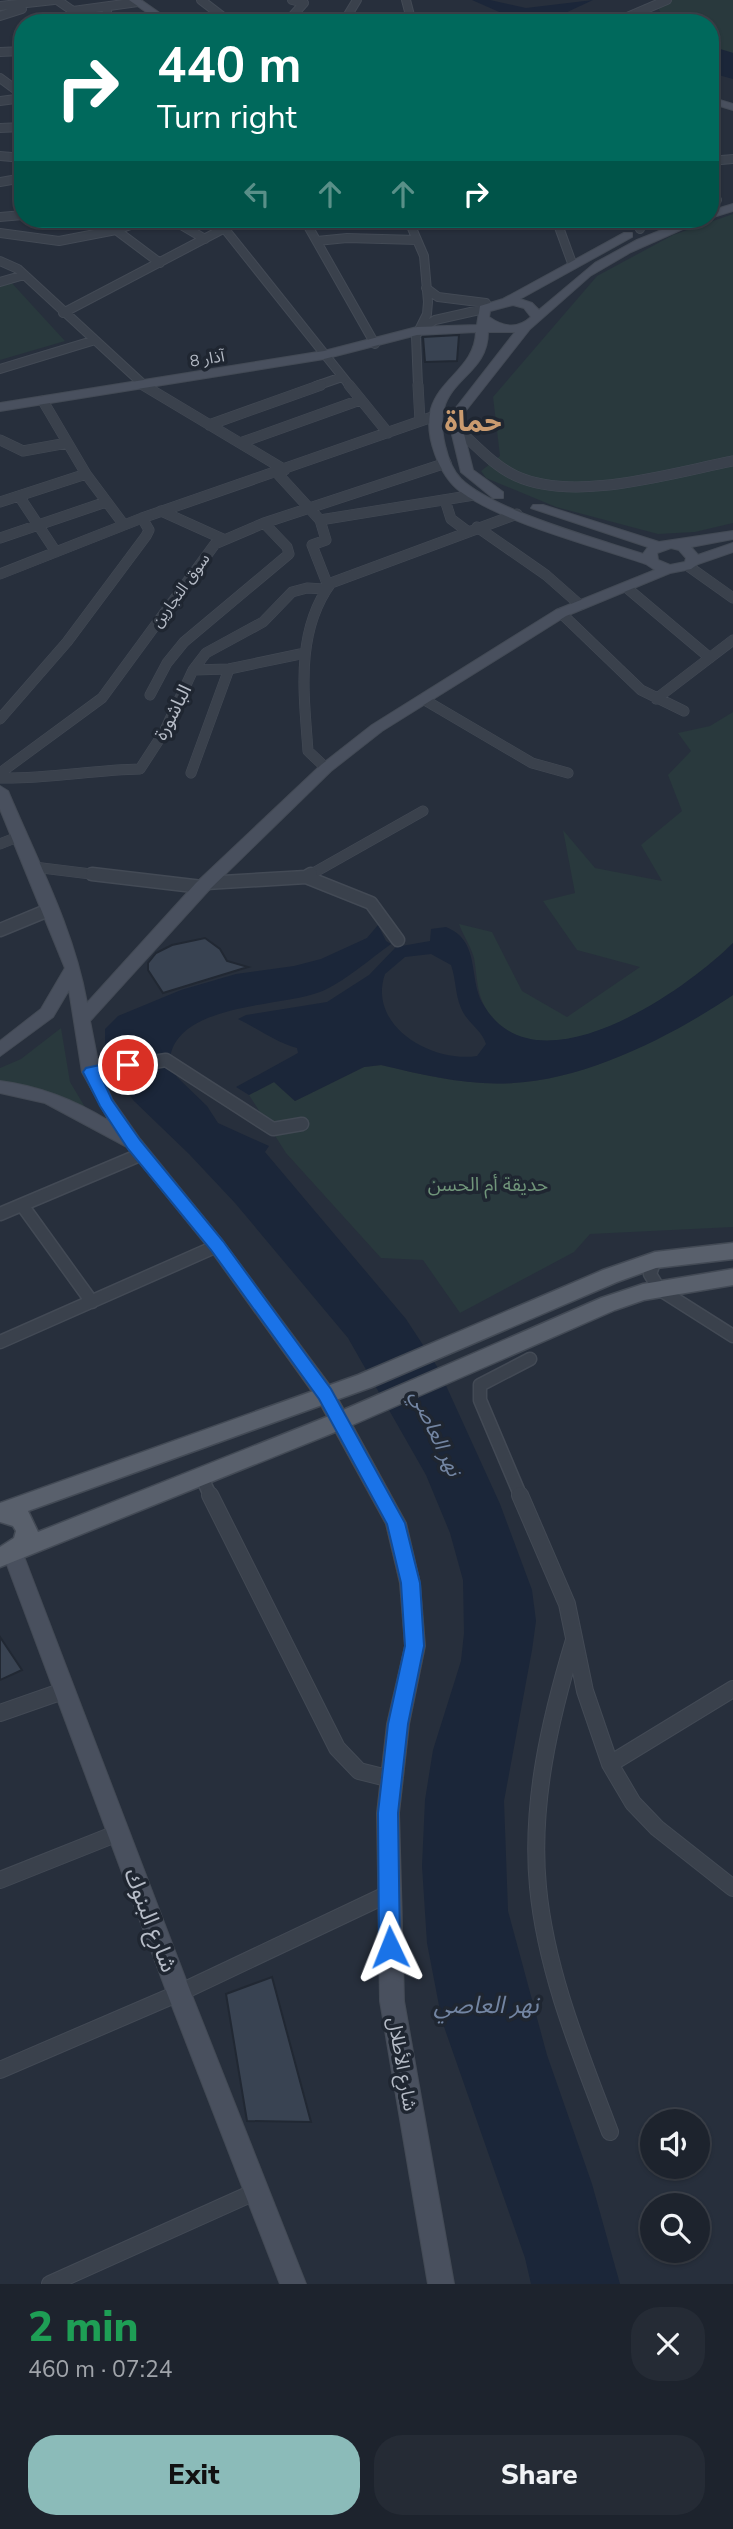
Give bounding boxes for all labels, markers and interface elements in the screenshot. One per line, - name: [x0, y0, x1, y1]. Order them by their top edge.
- text: 440 m: [157, 32, 301, 99]
- icon: right: [42, 42, 133, 133]
- text: Turn right: [157, 96, 297, 139]
- icon: left: [238, 175, 276, 213]
- icon: ahead: [311, 175, 349, 213]
- icon: ahead: [384, 175, 422, 213]
- icon: right: [457, 175, 495, 213]
- street label: 8 آذار: [188, 345, 227, 373]
- district label: حماة: [444, 403, 502, 441]
- street label: سوق النجارين: [146, 549, 215, 632]
- street label: الباشورة: [148, 680, 198, 745]
- pin: [98, 1035, 158, 1095]
- icon: arrive: [109, 1046, 147, 1084]
- park label: حديقة أم الحسن: [428, 1172, 548, 1199]
- water label: نهر العاصي: [402, 1385, 469, 1483]
- street label: شارع البنوك: [116, 1864, 185, 1977]
- position arrow: [353, 1910, 427, 1984]
- water label: نهر العاصي: [433, 1989, 540, 2024]
- street label: شارع الأطلال: [381, 2015, 423, 2113]
- map controls: [640, 2109, 710, 2263]
- button: sound: [640, 2109, 710, 2179]
- button: search: [640, 2193, 710, 2263]
- text: 2 min: [28, 2299, 138, 2356]
- button: close: [631, 2307, 705, 2381]
- text: 460 m · 07:24: [28, 2354, 173, 2385]
- button: Exit: [28, 2435, 360, 2515]
- button: Share: [374, 2435, 705, 2515]

